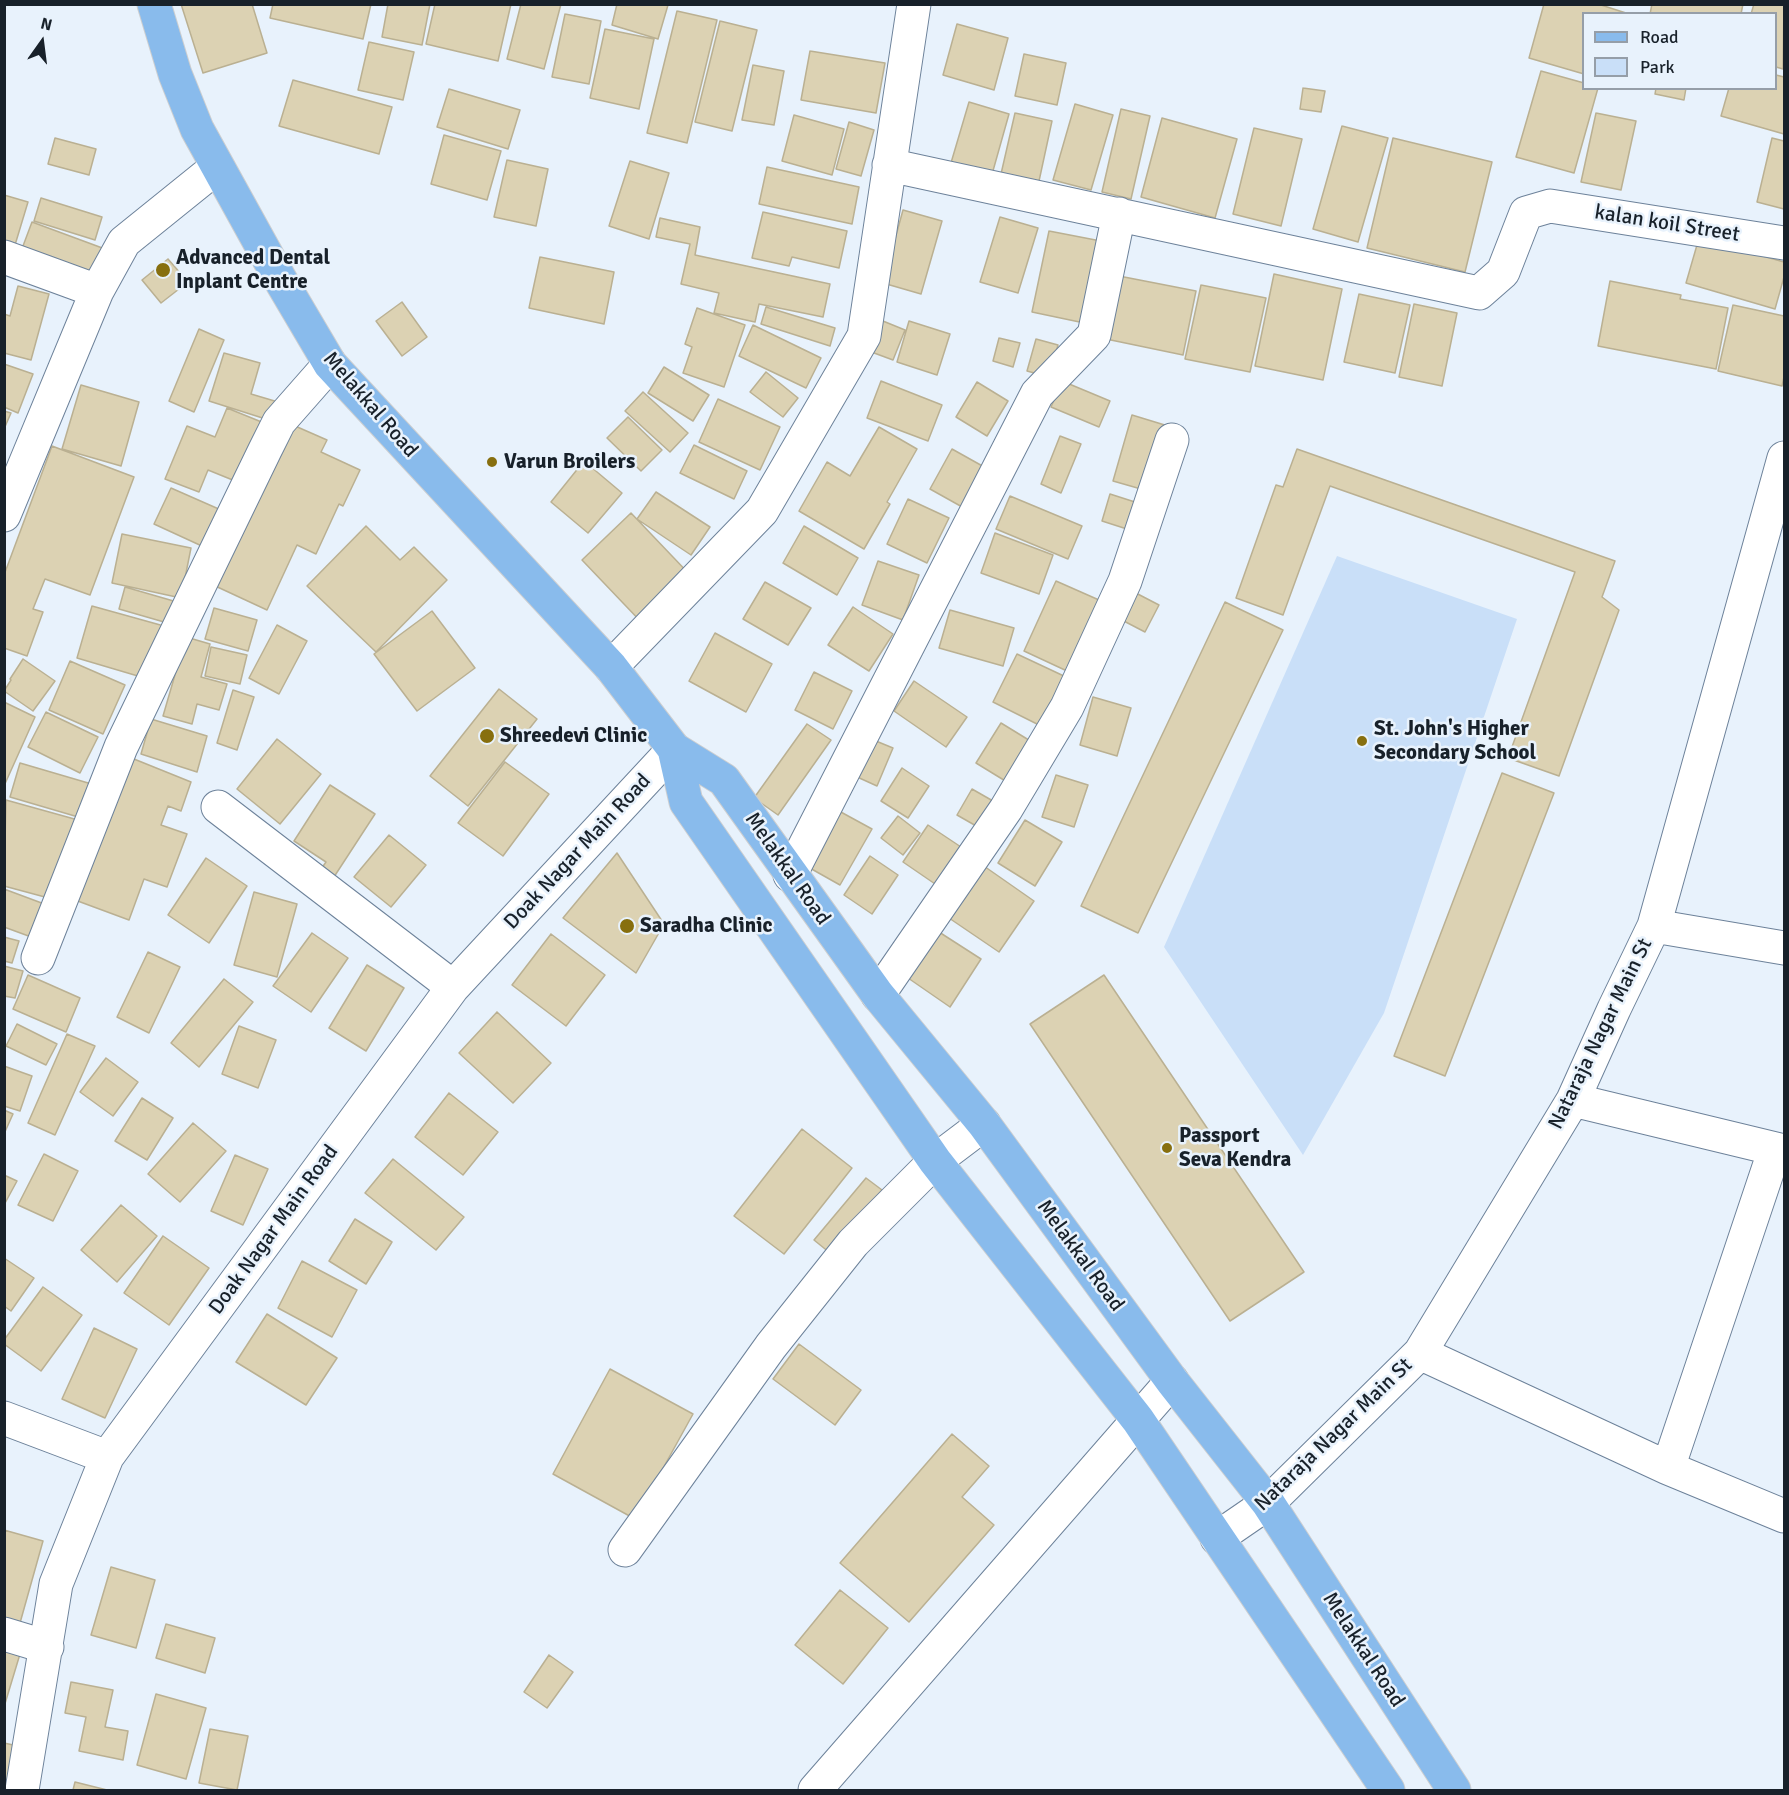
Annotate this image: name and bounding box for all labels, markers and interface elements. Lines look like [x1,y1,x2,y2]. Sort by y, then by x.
north arrow [12,12,72,72]
legend [1582,12,1777,90]
text: N [39,13,54,36]
text: Road [1640,26,1679,48]
text: Park [1640,56,1675,78]
street label: kalan koil Street [1593,200,1741,248]
place label: Advanced Dental Inplant Centre [176,245,330,295]
marker: Advanced Dental Inplant Centre [154,261,172,279]
street label: Melakkal Road [317,347,423,463]
place label: Varun Broilers [504,449,635,475]
marker: Varun Broilers [485,455,499,469]
place label: St. John's Higher Secondary School [1374,716,1536,766]
place label: Shreedevi Clinic [500,723,647,749]
marker: Shreedevi Clinic [478,727,496,745]
marker: St. John's Higher Secondary School [1355,734,1369,748]
street label: Doak Nagar Main Road [499,769,657,935]
street label: Melakkal Road [739,808,835,930]
place label: Saradha Clinic [640,913,772,939]
marker: Saradha Clinic [618,917,636,935]
street label: Nataraja Nagar Main St [1544,934,1658,1134]
place label: Passport Seva Kendra [1179,1123,1291,1173]
street label: Doak Nagar Main Road [204,1140,344,1320]
marker: Passport Seva Kendra [1160,1141,1174,1155]
street label: Melakkal Road [1031,1195,1129,1317]
street label: Nataraja Nagar Main St [1250,1353,1418,1517]
street label: Melakkal Road [1317,1588,1409,1712]

